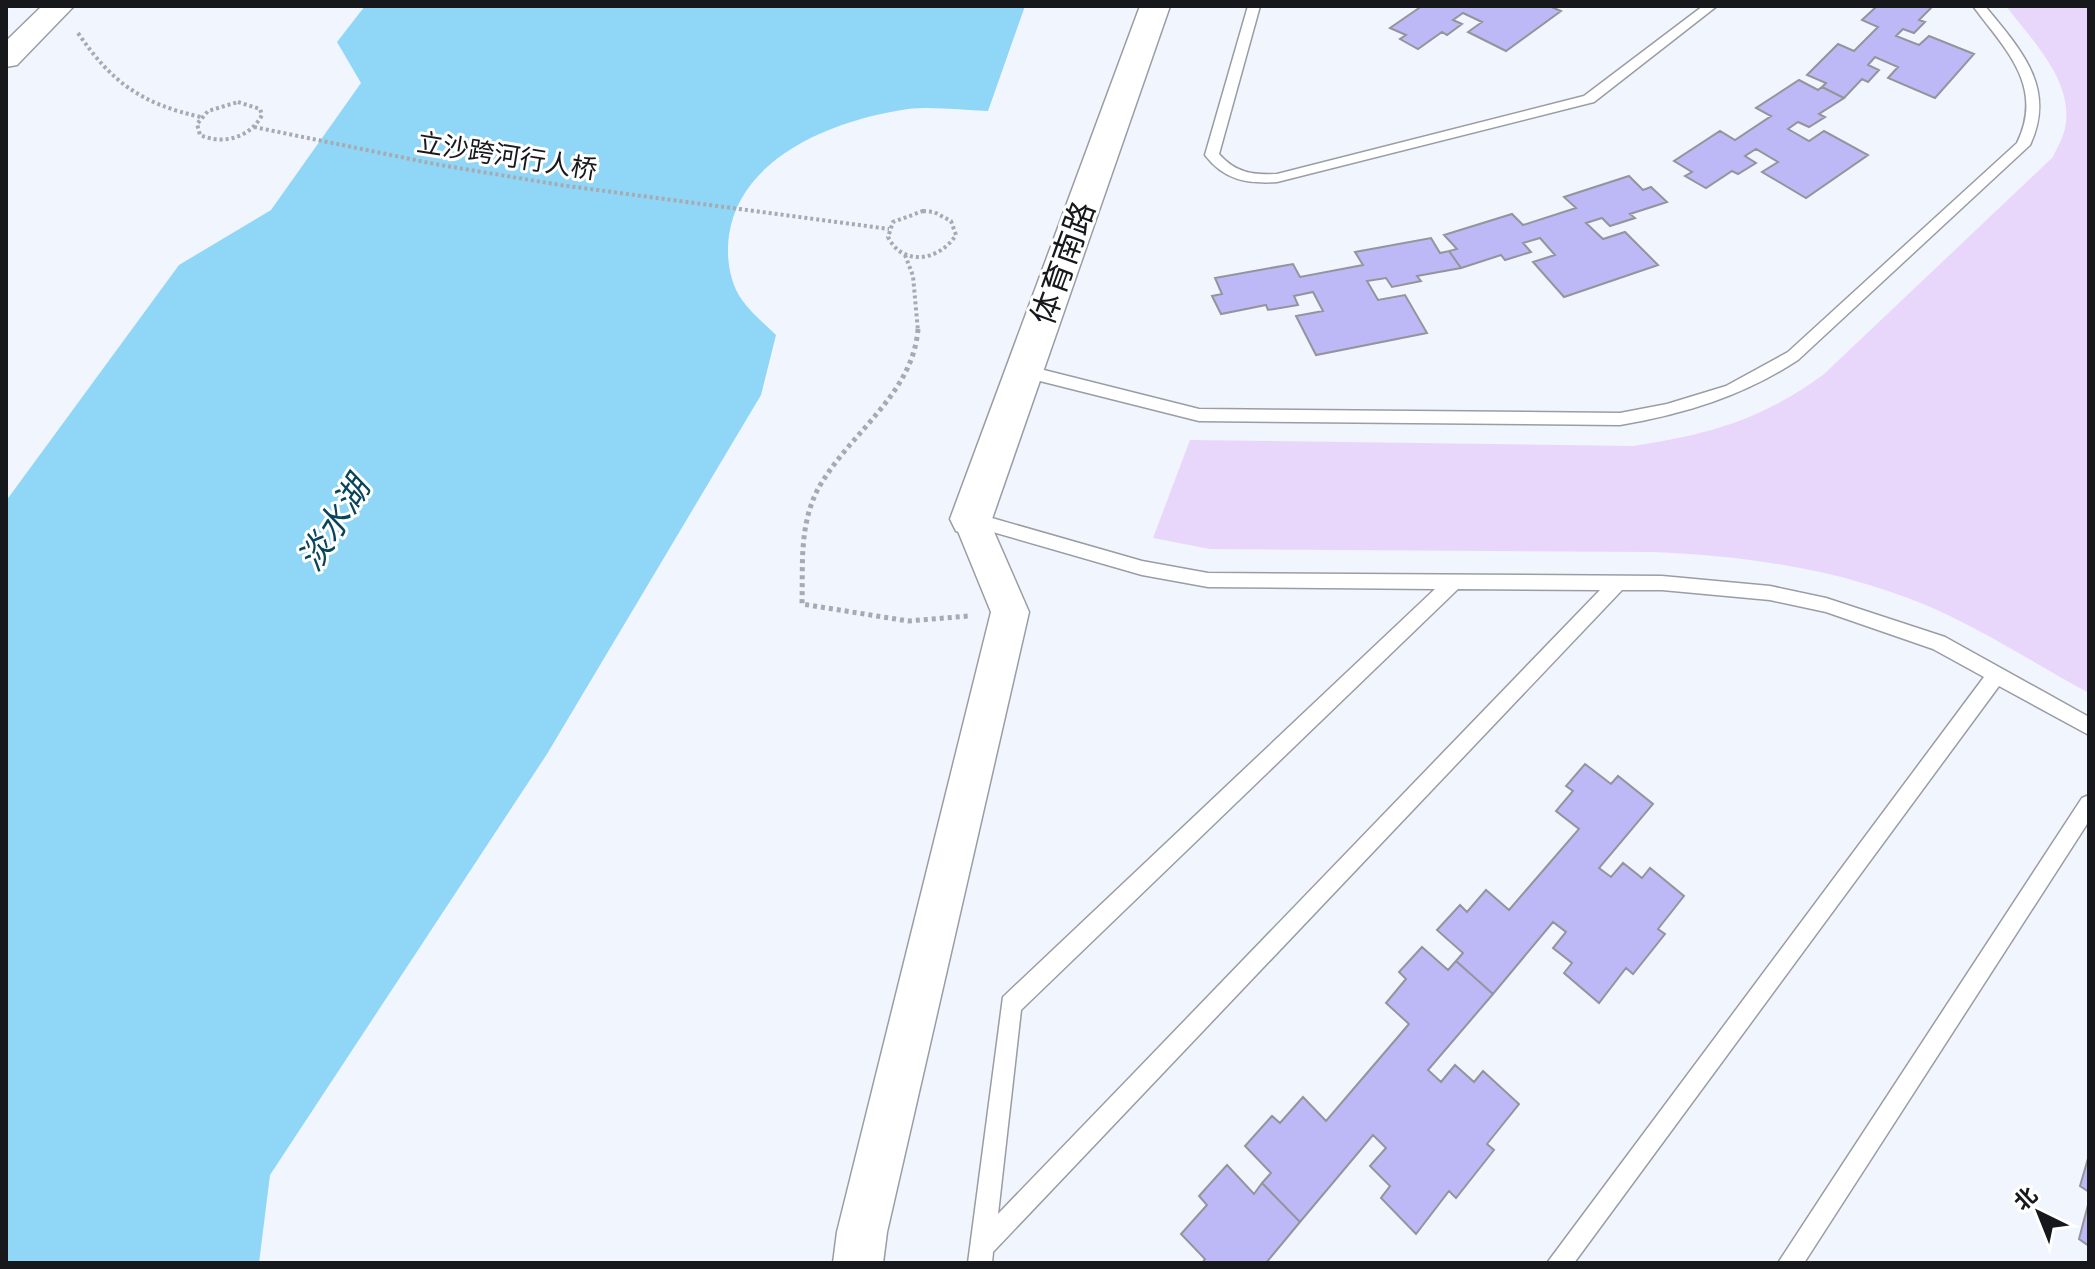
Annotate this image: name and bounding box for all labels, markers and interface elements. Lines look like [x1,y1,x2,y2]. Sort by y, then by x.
street label: 立沙跨河行人桥 [414,123,600,189]
street label: 体育南路 [1019,195,1107,331]
water label: 淡水湖 [286,464,384,580]
north arrow [1999,1173,2079,1253]
text: 北 [2006,1179,2044,1218]

